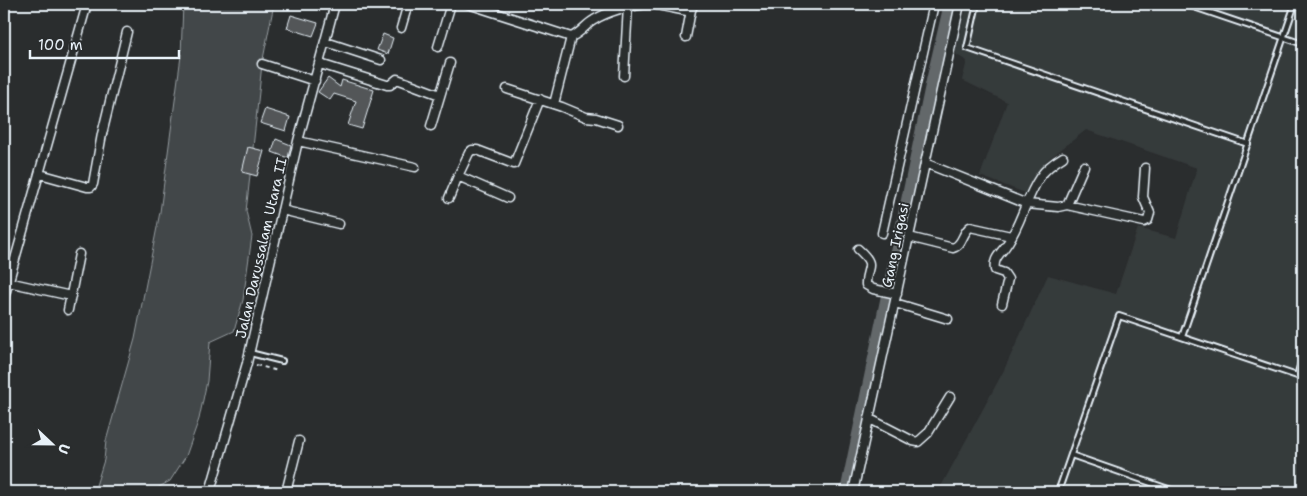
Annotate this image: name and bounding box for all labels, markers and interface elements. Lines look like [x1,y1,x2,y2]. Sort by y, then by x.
scale bar [30,28,179,60]
text: 100 m [38,35,83,55]
street label: Jalan Darussalam Utara II [231,156,291,340]
street label: Gang Irigasi [877,201,913,289]
north arrow [28,418,78,468]
text: U [54,441,74,457]

